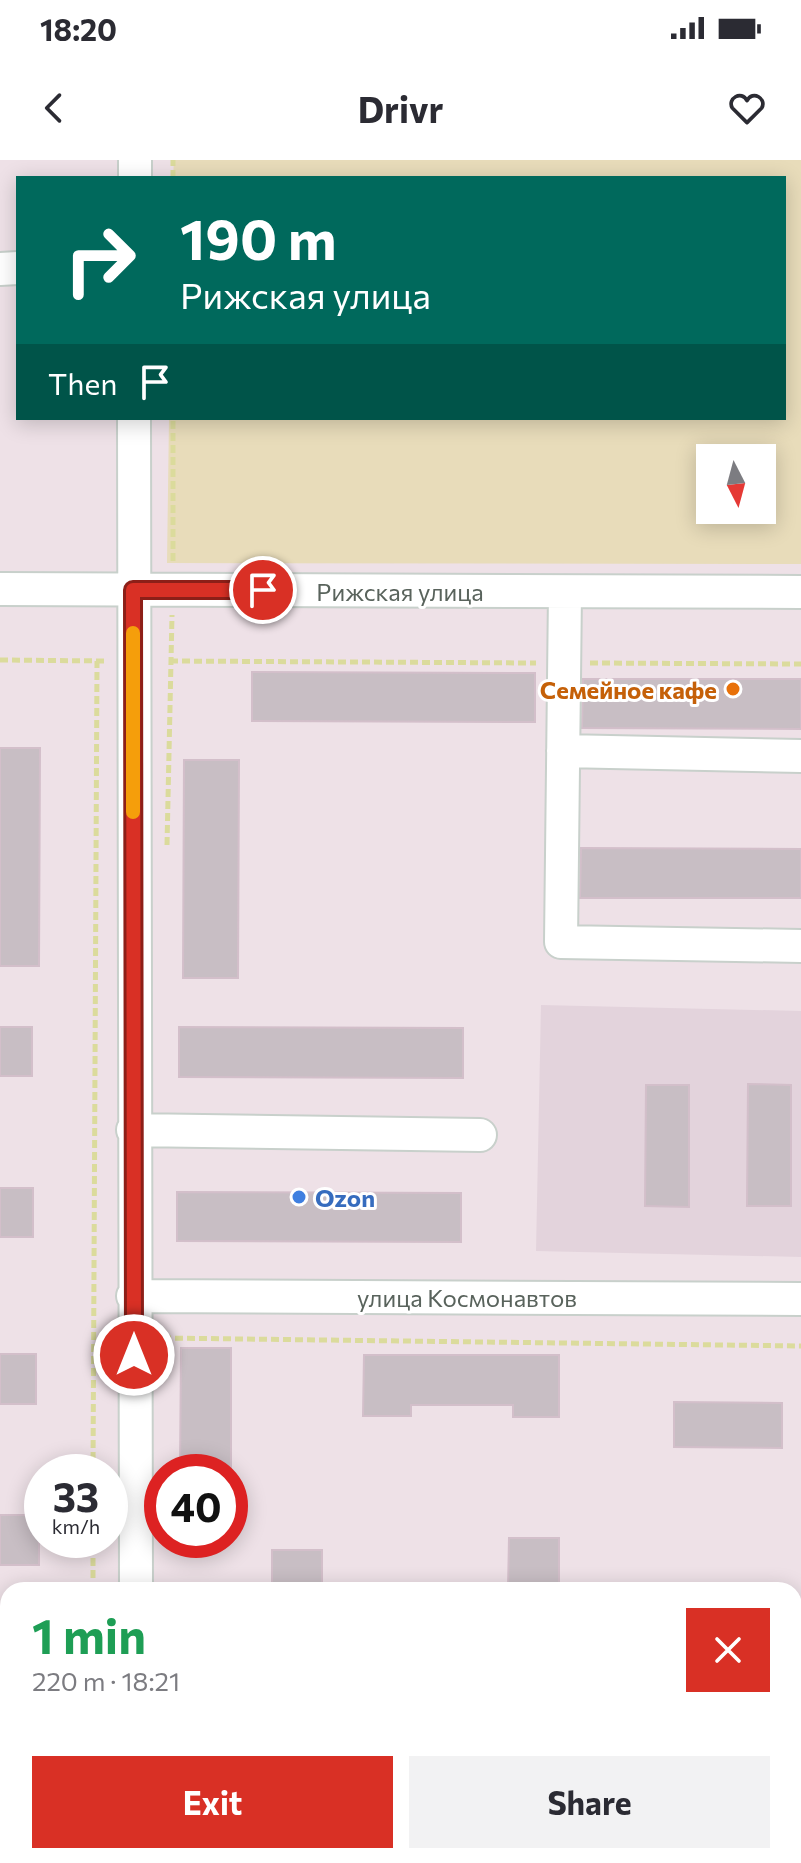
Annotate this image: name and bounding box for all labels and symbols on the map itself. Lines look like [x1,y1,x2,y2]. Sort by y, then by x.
north arrow [696,444,776,524]
pin [229,556,297,624]
street label: Рижская улица [316,577,484,606]
place label: Семейное кафе [540,675,717,704]
marker: Семейное кафе [724,680,742,698]
place label: Ozon [315,1183,375,1212]
marker: Ozon [290,1188,308,1206]
street label: улица Космонавтов [357,1283,577,1312]
position arrow [92,1313,176,1397]
speed limit sign: 40 [144,1454,248,1558]

